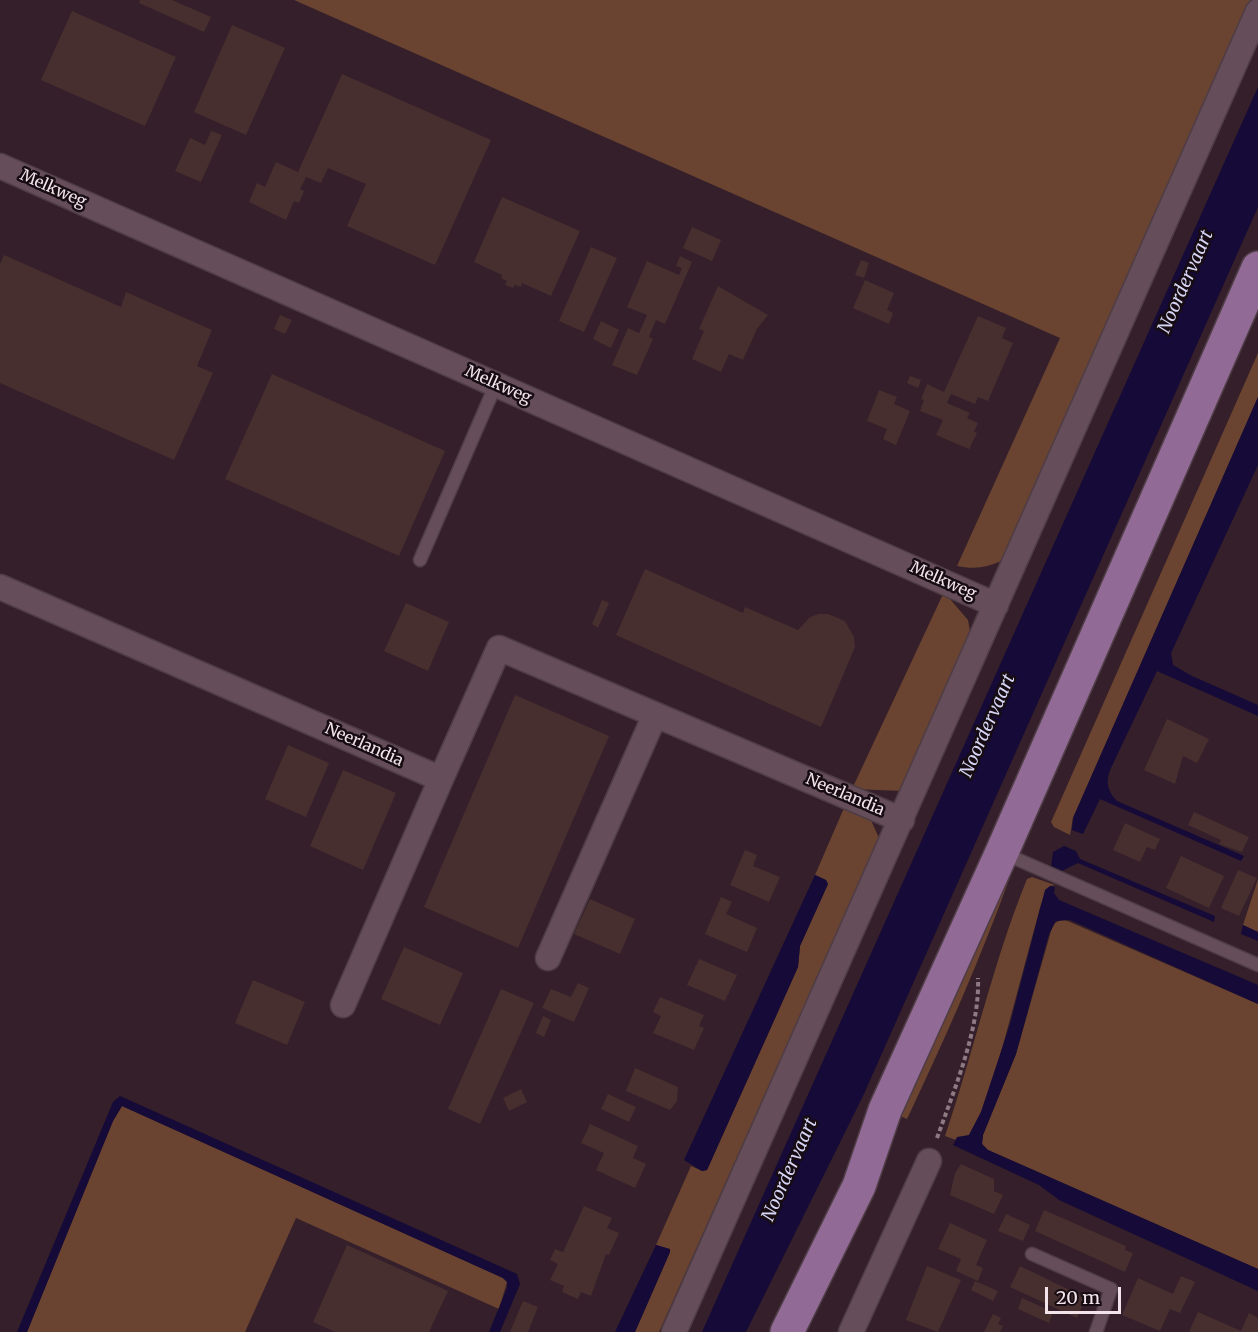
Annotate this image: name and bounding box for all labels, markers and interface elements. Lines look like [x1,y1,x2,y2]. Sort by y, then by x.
street label: Melkweg [17,166,89,212]
water label: Noordervaart [1154,227,1218,337]
street label: Melkweg [462,362,534,408]
street label: Melkweg [907,558,979,604]
water label: Noordervaart [956,671,1020,781]
street label: Neerlandia [322,719,406,771]
street label: Neerlandia [803,770,887,820]
water label: Noordervaart [758,1115,822,1225]
scale bar [1048,1275,1124,1313]
text: 20 m [1056,1286,1100,1309]

